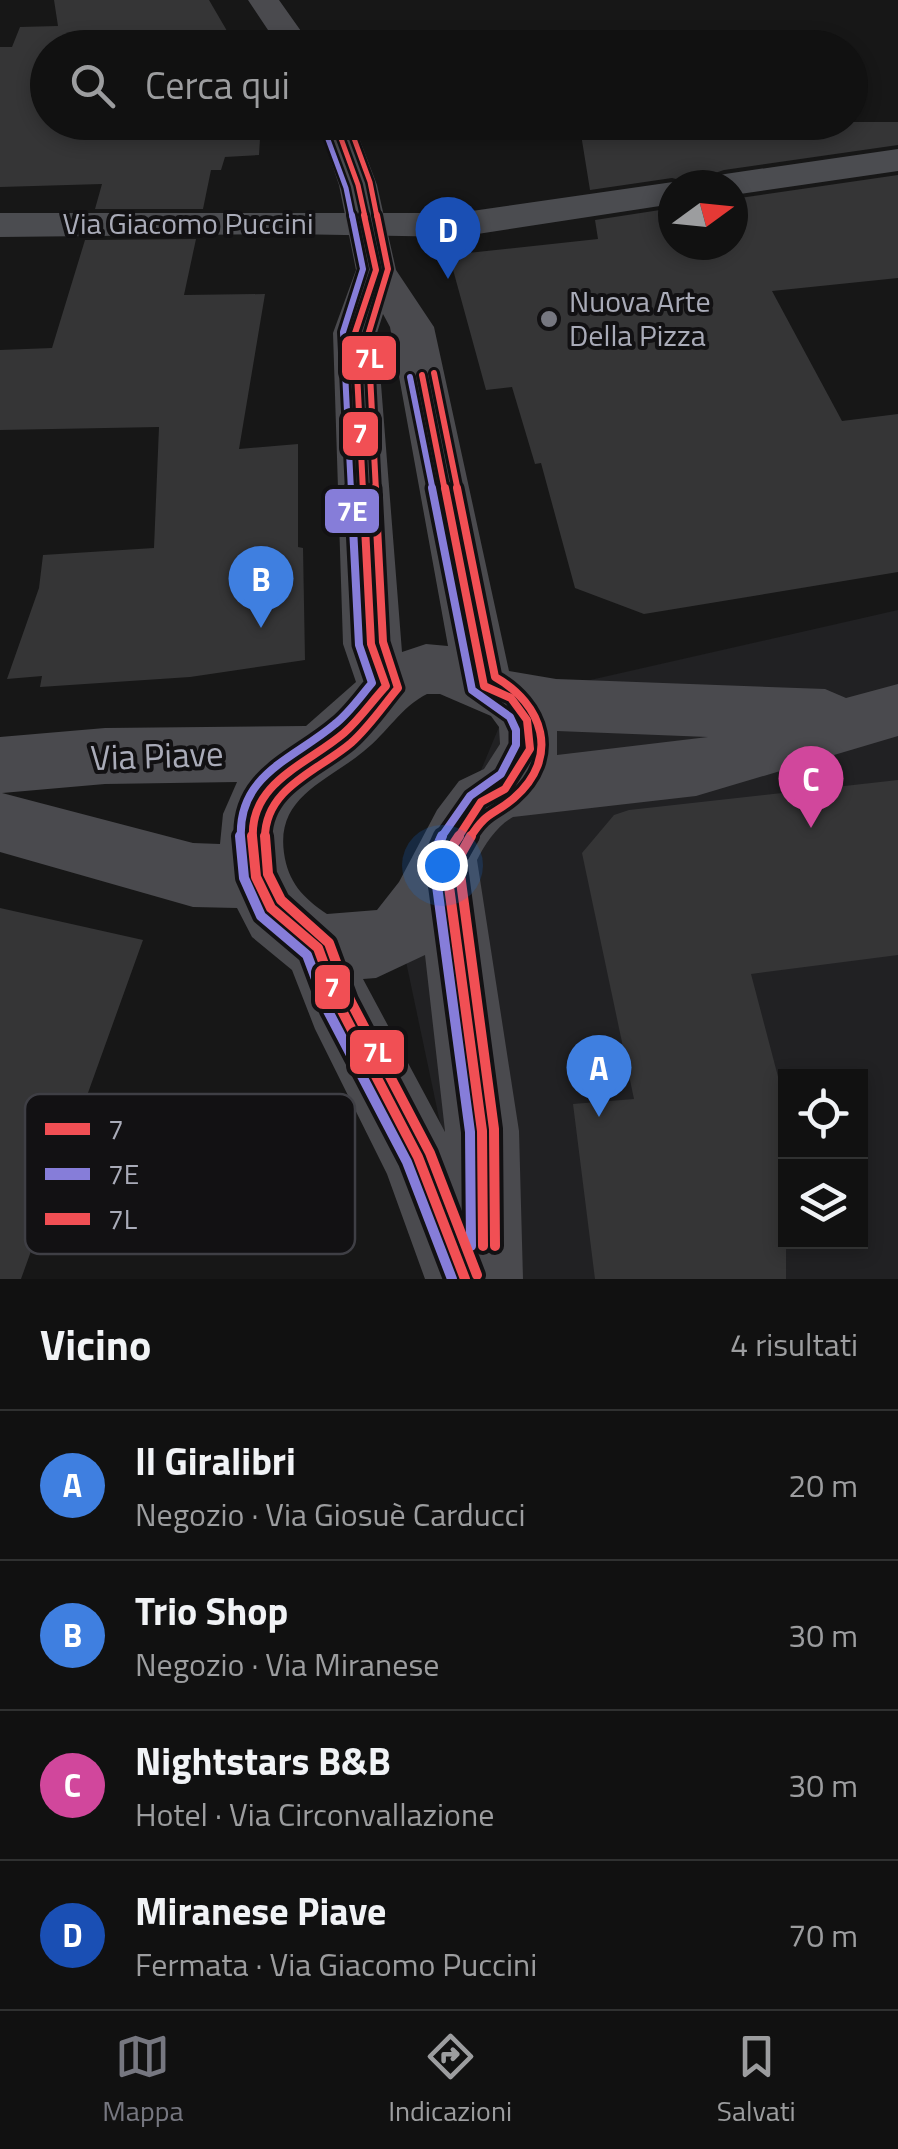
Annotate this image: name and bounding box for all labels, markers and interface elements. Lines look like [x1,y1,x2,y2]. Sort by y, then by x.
search box [30,30,868,140]
text: Cerca qui [145,56,290,114]
icon: search [65,58,120,113]
north arrow [658,170,748,260]
pin: D [416,196,480,279]
street label: Via Giacomo Puccini [63,200,313,246]
place label: Nuova Arte Della Pizza [569,278,711,358]
marker: Nuova Arte Della Pizza [538,308,560,330]
line badge: 7L [340,334,398,382]
text: 7L [355,336,383,379]
line badge: 7 [341,410,380,458]
text: 7 [352,411,368,454]
line badge: 7E [323,487,381,535]
text: 7E [336,489,368,532]
pin: B [228,546,294,628]
street label: Via Piave [89,726,224,784]
pin: C [778,746,844,828]
your location [417,840,468,891]
line badge: 7 [313,963,352,1011]
text: 7 [324,965,340,1008]
line badge: 7L [348,1028,406,1076]
text: 7L [363,1030,391,1073]
pin: A [566,1034,632,1117]
map controls [778,1069,868,1249]
button: locate [778,1069,868,1159]
legend [25,1094,355,1254]
text: 7 [108,1107,124,1150]
text: 7E [108,1152,139,1195]
button: layers [778,1159,868,1249]
text: 7L [108,1197,138,1240]
text: Vicino [40,1312,151,1376]
text: 4 risultati [730,1320,858,1368]
text: Il Giralibri [135,1432,296,1490]
text: A [63,1461,82,1509]
text: 20 m [788,1461,858,1509]
text: Negozio · Via Giosuè Carducci [135,1490,526,1538]
text: Trio Shop [135,1582,288,1640]
text: B [63,1611,82,1659]
text: 30 m [788,1611,858,1659]
text: Negozio · Via Miranese [135,1640,439,1688]
text: Nightstars B&B [135,1732,391,1790]
text: C [64,1761,81,1809]
text: 30 m [788,1761,858,1809]
text: Hotel · Via Circonvallazione [135,1790,494,1838]
text: Miranese Piave [135,1882,386,1940]
text: D [62,1911,83,1959]
text: 70 m [788,1911,858,1959]
text: Fermata · Via Giacomo Puccini [135,1940,537,1988]
tab: Mappa [102,2029,183,2132]
tab: Indicazioni [388,2029,512,2132]
tab: Salvati [717,2029,796,2132]

